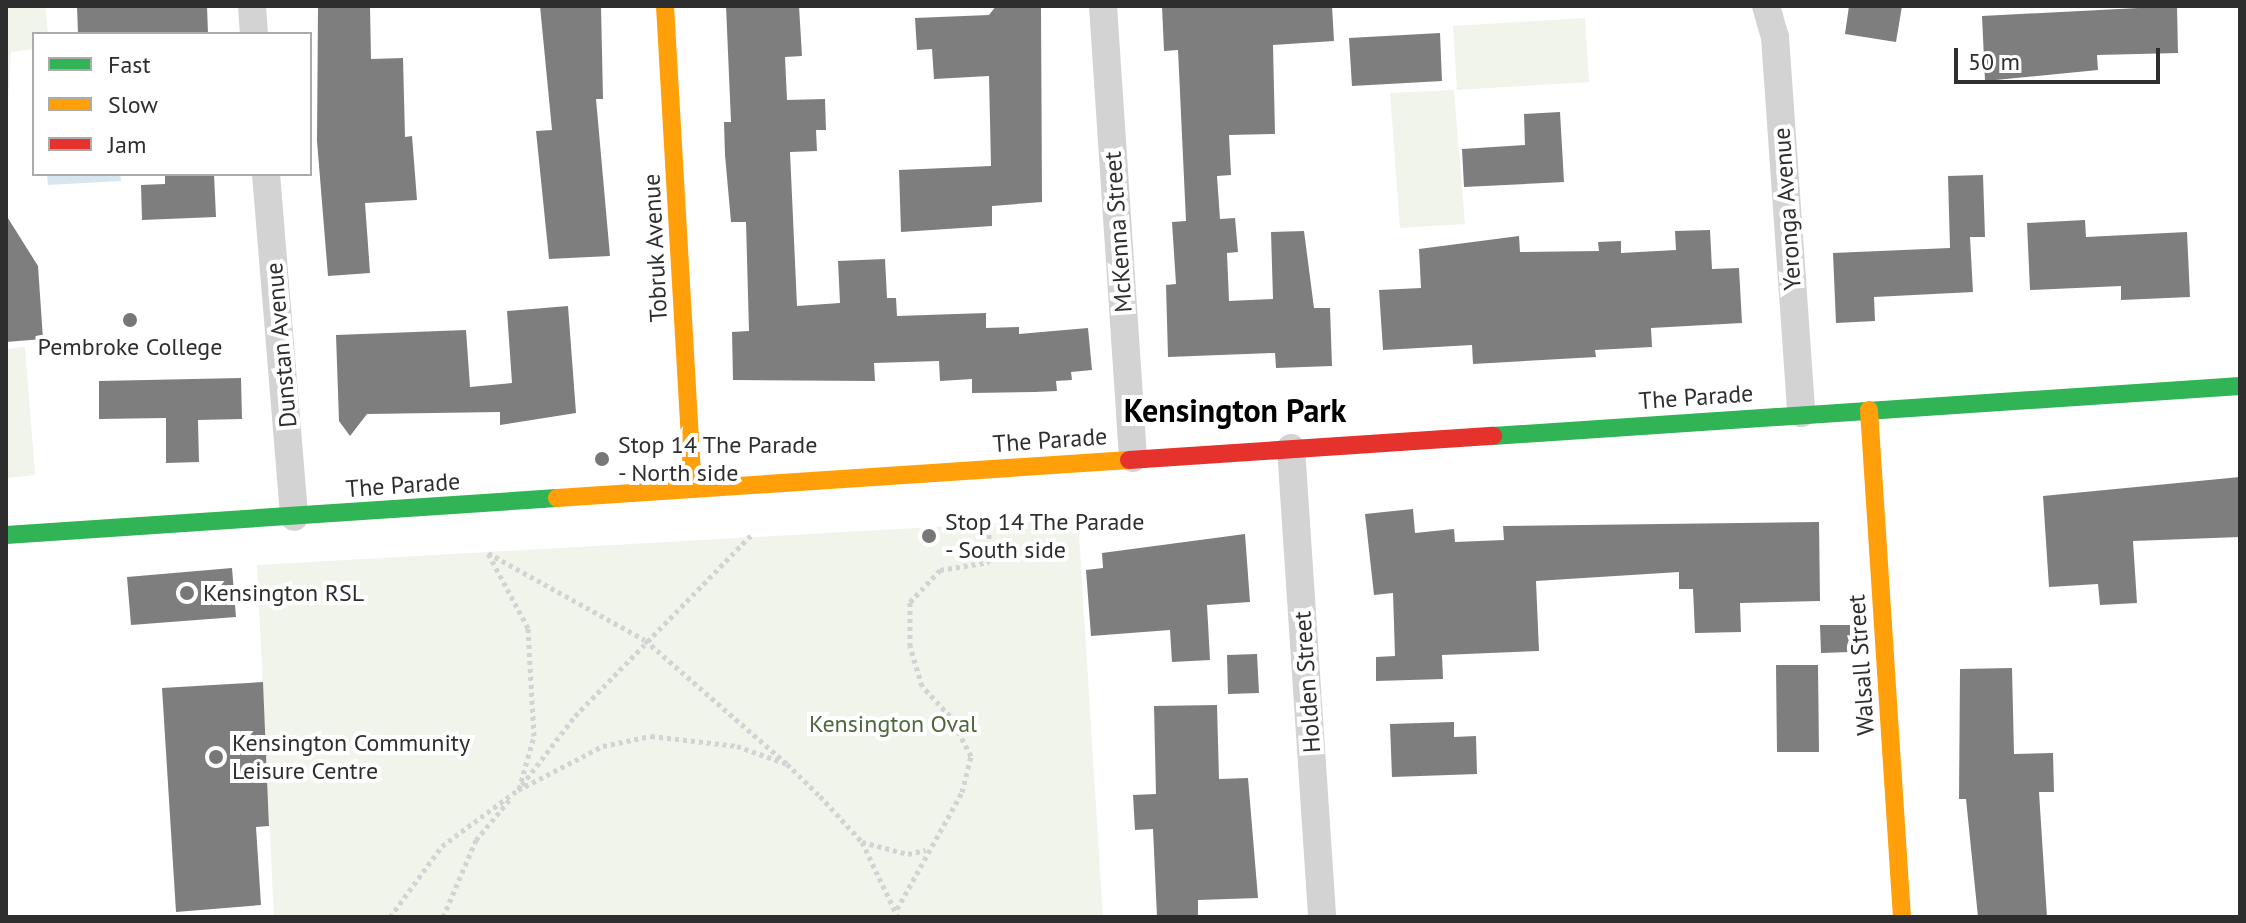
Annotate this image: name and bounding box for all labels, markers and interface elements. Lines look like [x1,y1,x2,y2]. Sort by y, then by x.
legend [32,32,312,176]
scale bar [1958,32,2164,82]
text: 50 m [1968,46,2020,77]
text: Fast [108,49,151,80]
text: Slow [108,89,158,120]
street label: Yeronga Avenue [1767,126,1807,292]
text: Jam [108,129,146,160]
street label: McKenna Street [1098,151,1138,313]
street label: Tobruk Avenue [637,172,673,324]
street label: Dunstan Avenue [259,261,303,429]
marker: Pembroke College [121,311,139,329]
place label: Pembroke College [38,333,222,361]
street label: The Parade [1638,379,1754,415]
district label: Kensington Park [1124,391,1346,429]
street label: The Parade [992,422,1108,458]
place label: Stop 14 The Parade - North side [618,431,818,487]
marker: Stop 14 The Parade - North side [593,450,611,468]
street label: The Parade [345,467,461,503]
place label: Stop 14 The Parade - South side [945,508,1145,564]
marker: Stop 14 The Parade - South side [920,527,938,545]
place label: Kensington RSL [203,579,364,607]
marker: Kensington RSL [178,584,196,602]
street label: Walsall Street [1842,593,1880,737]
street label: Holden Street [1288,610,1326,754]
park label: Kensington Oval [809,710,977,738]
place label: Kensington Community Leisure Centre [232,729,470,785]
marker: Kensington Community Leisure Centre [207,748,225,766]

